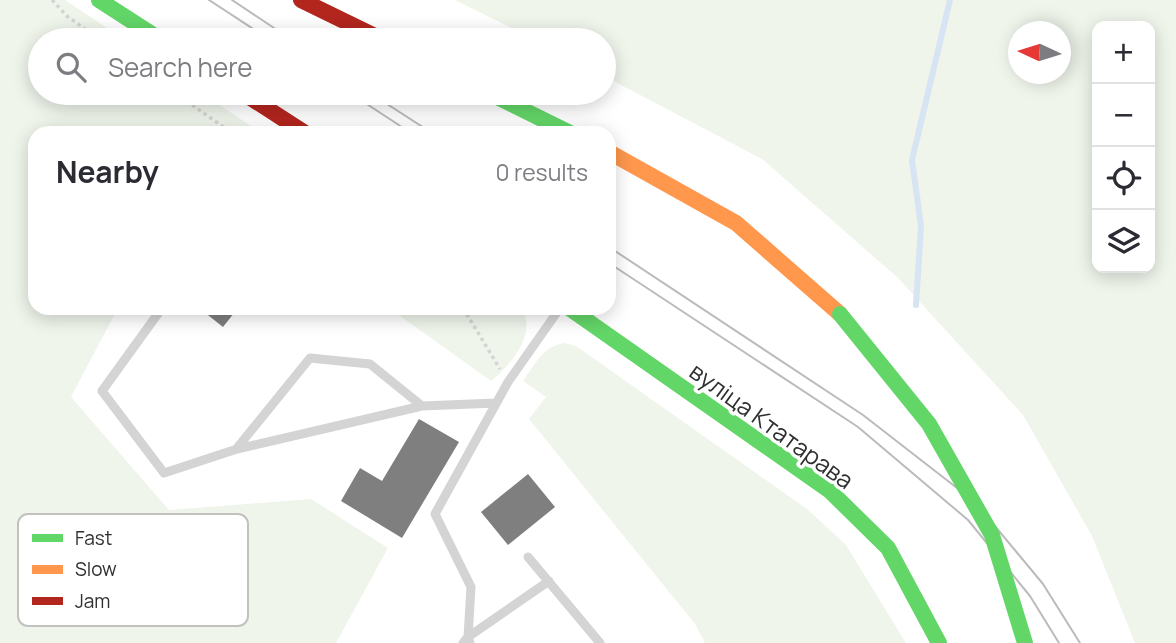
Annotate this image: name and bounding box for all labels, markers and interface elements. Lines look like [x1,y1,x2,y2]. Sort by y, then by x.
north arrow [1008,21,1071,84]
map controls [1092,21,1155,273]
button: + [1092,21,1155,84]
search box [28,28,616,105]
icon: search [52,48,90,86]
text: Search here [108,49,253,85]
button: − [1092,84,1155,147]
button: locate [1092,147,1155,210]
text: Nearby [56,151,159,192]
text: 0 results [495,156,588,188]
button: layers [1092,210,1155,273]
street label: вуліца Ктатарава [683,354,861,496]
legend [18,514,248,626]
text: Fast [75,525,112,551]
text: Slow [75,556,117,582]
text: Jam [75,588,110,614]

